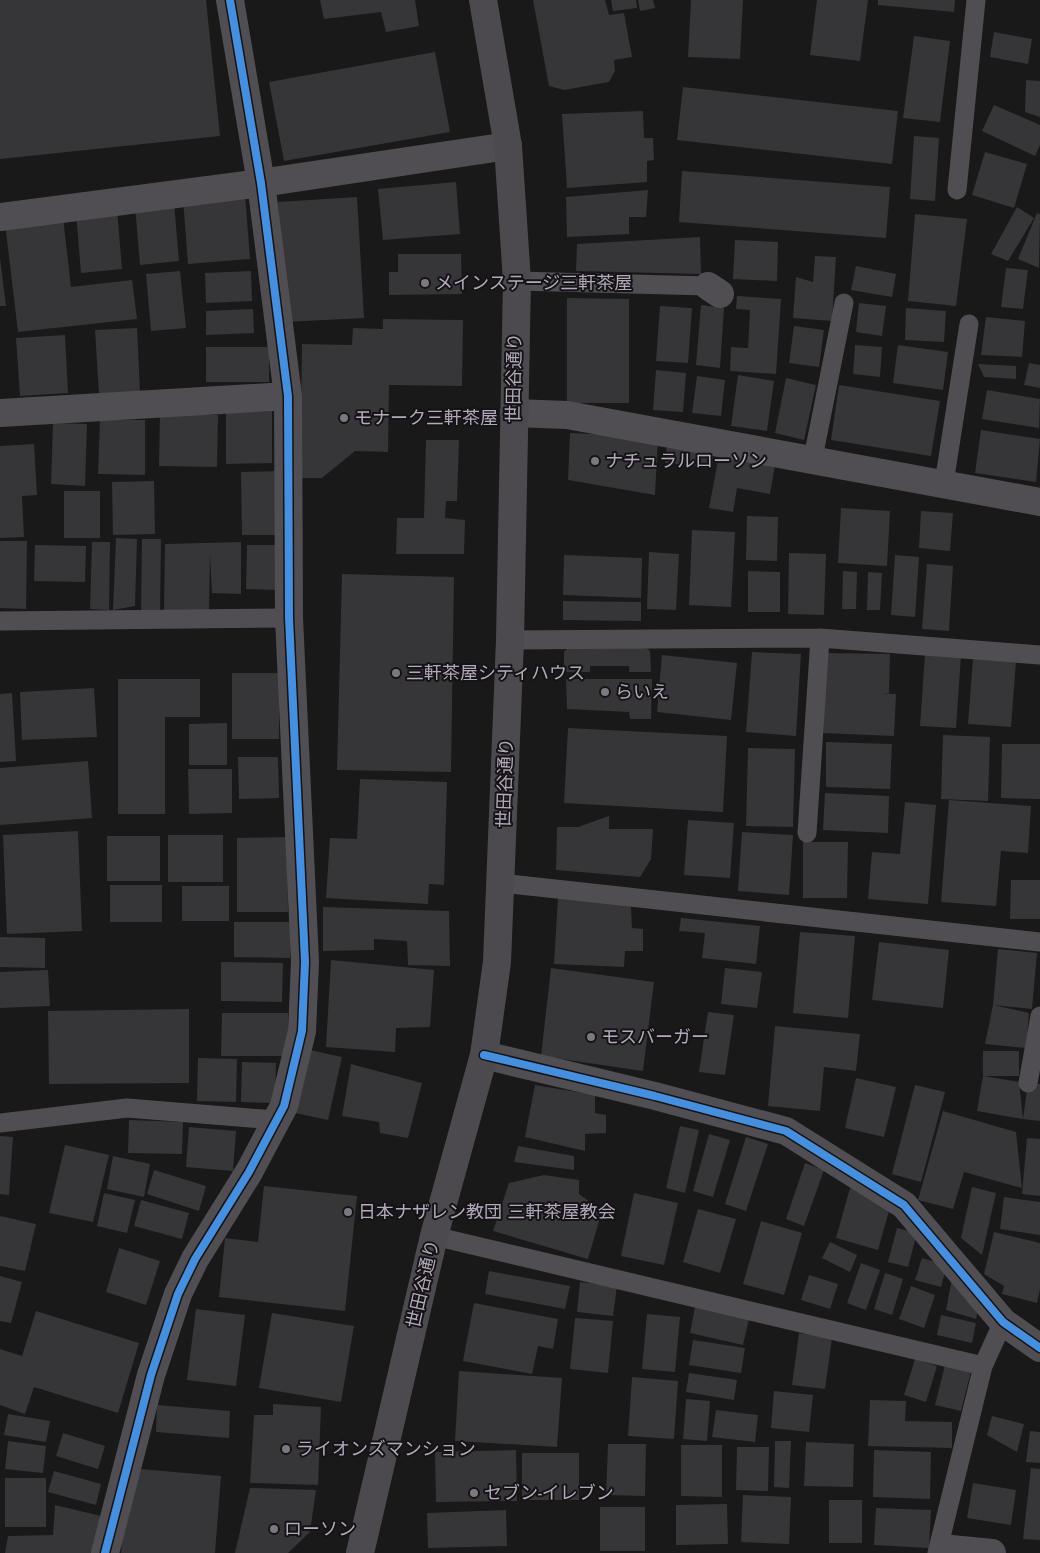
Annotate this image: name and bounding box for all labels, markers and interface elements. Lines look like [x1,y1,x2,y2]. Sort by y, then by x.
place label: メインステージ三軒茶屋 [435,270,632,296]
marker: メインステージ三軒茶屋 [419,277,431,289]
street label: 世田谷通り [500,333,528,423]
place label: モナーク三軒茶屋 [354,405,498,431]
marker: モナーク三軒茶屋 [338,412,350,424]
place label: ナチュラルローソン [605,448,767,474]
marker: ナチュラルローソン [589,455,601,467]
place label: 三軒茶屋シティハウス [406,660,585,686]
marker: 三軒茶屋シティハウス [390,667,402,679]
place label: らいえ [615,679,669,705]
marker: らいえ [599,686,611,698]
street label: 世田谷通り [490,738,520,828]
place label: モスバーガー [601,1024,709,1050]
marker: モスバーガー [585,1031,597,1043]
place label: 日本ナザレン教団 三軒茶屋教会 [358,1199,615,1225]
marker: 日本ナザレン教団 三軒茶屋教会 [342,1206,354,1218]
street label: 世田谷通り [400,1237,446,1331]
place label: ライオンズマンション [296,1436,476,1462]
marker: ライオンズマンション [280,1443,292,1455]
place label: セブン-イレブン [484,1480,614,1506]
marker: セブン-イレブン [468,1487,480,1499]
place label: ローソン [284,1516,356,1542]
marker: ローソン [268,1523,280,1535]

